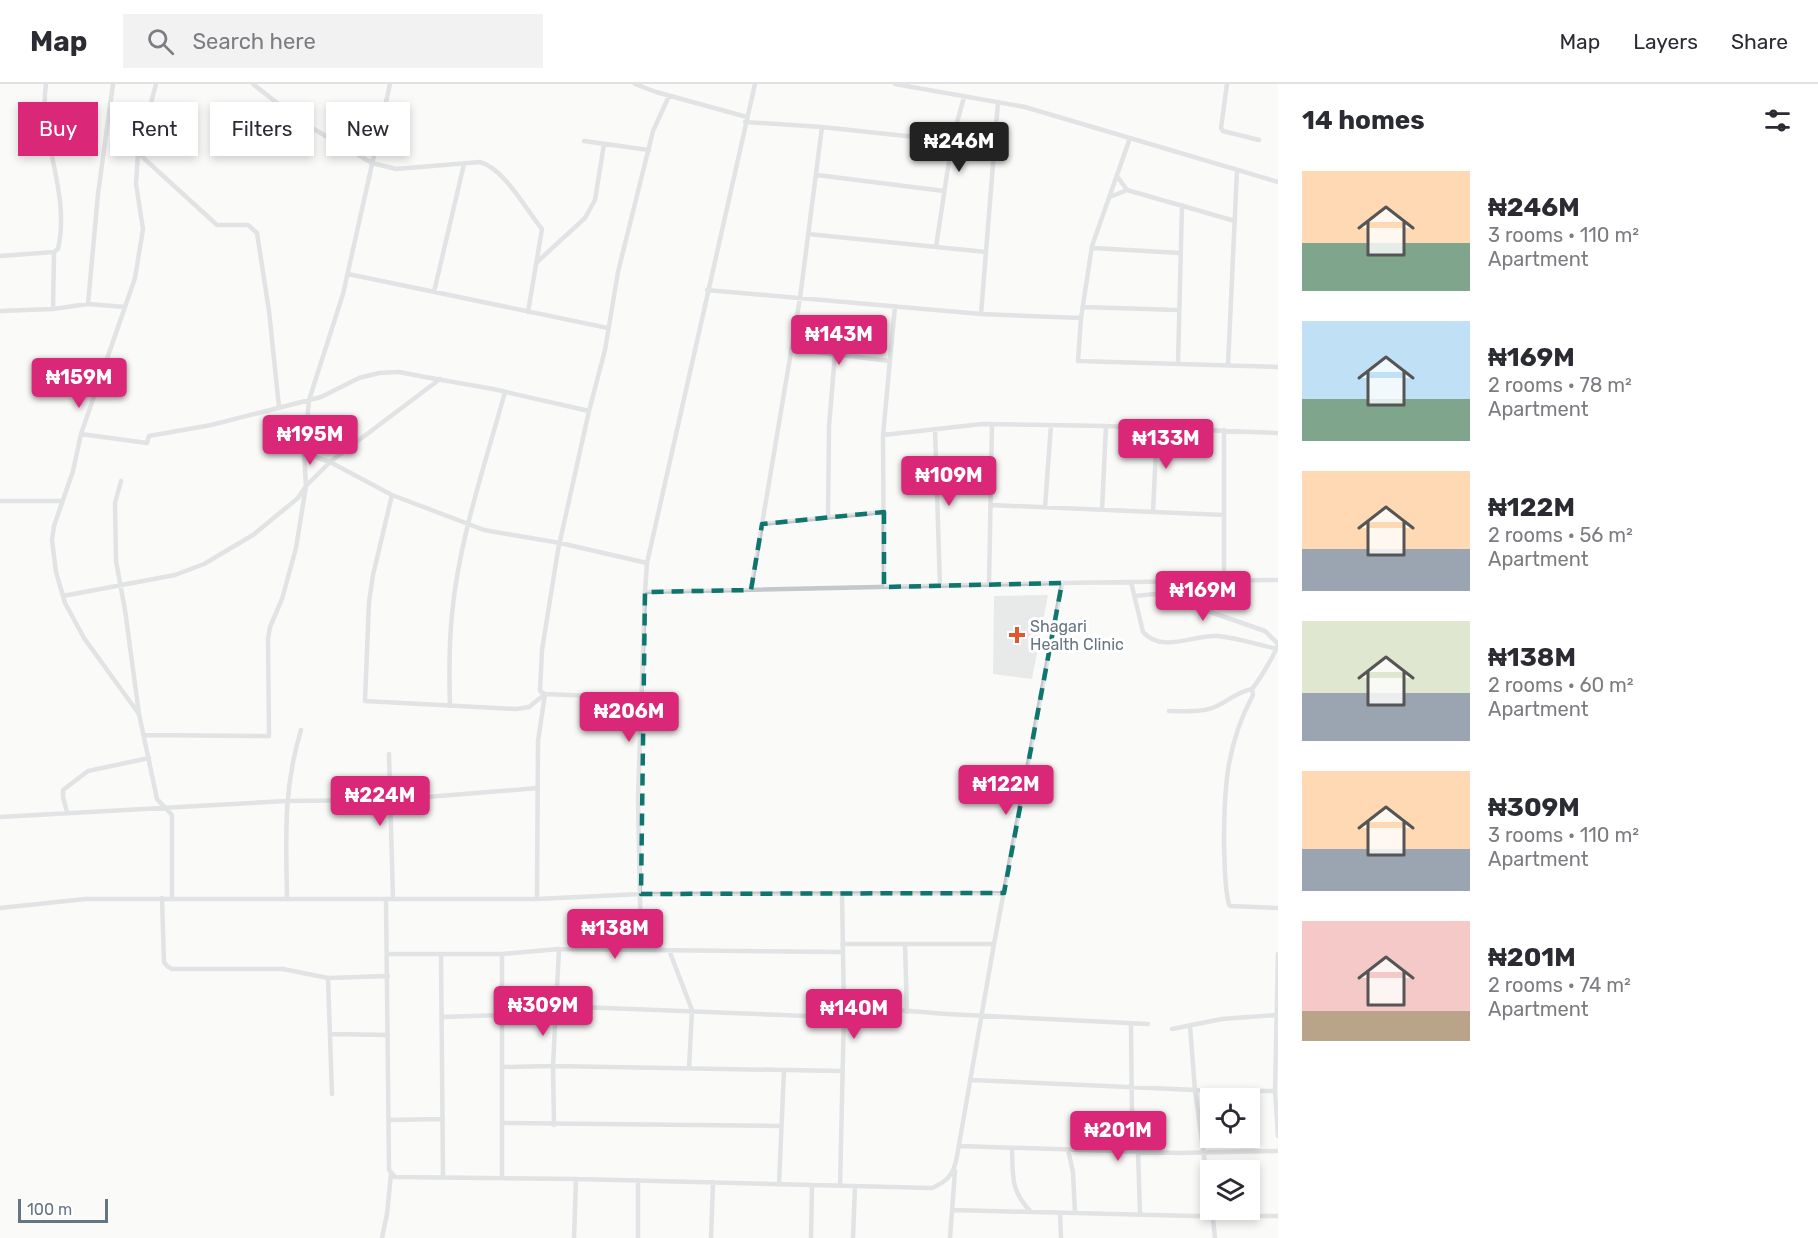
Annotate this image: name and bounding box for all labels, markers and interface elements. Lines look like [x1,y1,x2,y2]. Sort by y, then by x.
search box [123,14,543,68]
text: Map [30,25,87,58]
icon: search [144,25,177,58]
text: Search here [192,28,316,55]
text: Map [1559,29,1600,54]
text: Layers [1633,29,1698,54]
text: Share [1731,29,1788,54]
chip: Buy [18,102,98,156]
chip: Rent [110,102,198,156]
chip: Filters [210,102,314,156]
chip: New [326,102,410,156]
icon: filters [1761,104,1794,137]
text: 14 homes [1302,105,1425,136]
pin: ₦246M [917,122,1001,173]
text: ₦246M [924,129,994,153]
text: ₦246M [1488,192,1580,223]
icon: home [1350,195,1422,267]
text: 3 rooms · 110 m² [1488,223,1639,247]
text: Apartment [1488,247,1589,271]
pin: ₦143M [797,315,881,366]
text: ₦143M [805,322,873,346]
text: ₦169M [1488,342,1575,373]
icon: home [1350,345,1422,417]
pin: ₦159M [37,358,121,409]
text: ₦159M [46,365,112,389]
text: 2 rooms · 78 m² [1488,373,1632,397]
text: Apartment [1488,397,1589,421]
pin: ₦195M [268,415,352,466]
pin: ₦133M [1124,419,1208,470]
text: ₦195M [277,422,343,446]
text: ₦133M [1132,426,1200,450]
pin: ₦109M [907,456,991,507]
text: ₦109M [915,463,983,487]
text: ₦122M [1488,492,1575,523]
icon: home [1350,495,1422,567]
text: 2 rooms · 56 m² [1488,523,1633,547]
text: Apartment [1488,547,1589,571]
pin: ₦169M [1161,571,1245,622]
text: ₦169M [1170,578,1236,602]
place label: Shagari Health Clinic [1030,617,1124,654]
marker: Shagari Health Clinic [1008,626,1026,644]
text: ₦138M [1488,642,1576,673]
icon: home [1350,645,1422,717]
text: 2 rooms · 60 m² [1488,673,1634,697]
pin: ₦206M [587,692,671,743]
text: Apartment [1488,697,1589,721]
text: ₦206M [594,699,664,723]
pin: ₦122M [964,765,1048,816]
text: ₦122M [973,772,1039,796]
pin: ₦224M [338,776,422,827]
text: ₦224M [345,783,415,807]
text: ₦309M [1488,792,1580,823]
icon: home [1350,795,1422,867]
text: 3 rooms · 110 m² [1488,823,1639,847]
text: Apartment [1488,847,1589,871]
pin: ₦138M [573,909,657,960]
text: ₦138M [581,916,649,940]
text: ₦201M [1488,942,1576,973]
icon: home [1350,945,1422,1017]
text: 2 rooms · 74 m² [1488,973,1631,997]
pin: ₦309M [501,986,585,1037]
pin: ₦140M [812,989,896,1040]
text: ₦309M [508,993,578,1017]
text: ₦140M [820,996,888,1020]
text: Apartment [1488,997,1589,1021]
map controls [1200,1088,1260,1220]
button: locate [1200,1088,1260,1148]
pin: ₦201M [1076,1111,1160,1162]
text: ₦201M [1084,1118,1152,1142]
button: layers [1200,1160,1260,1220]
scale bar [18,1196,108,1224]
text: 100 m [27,1200,72,1219]

